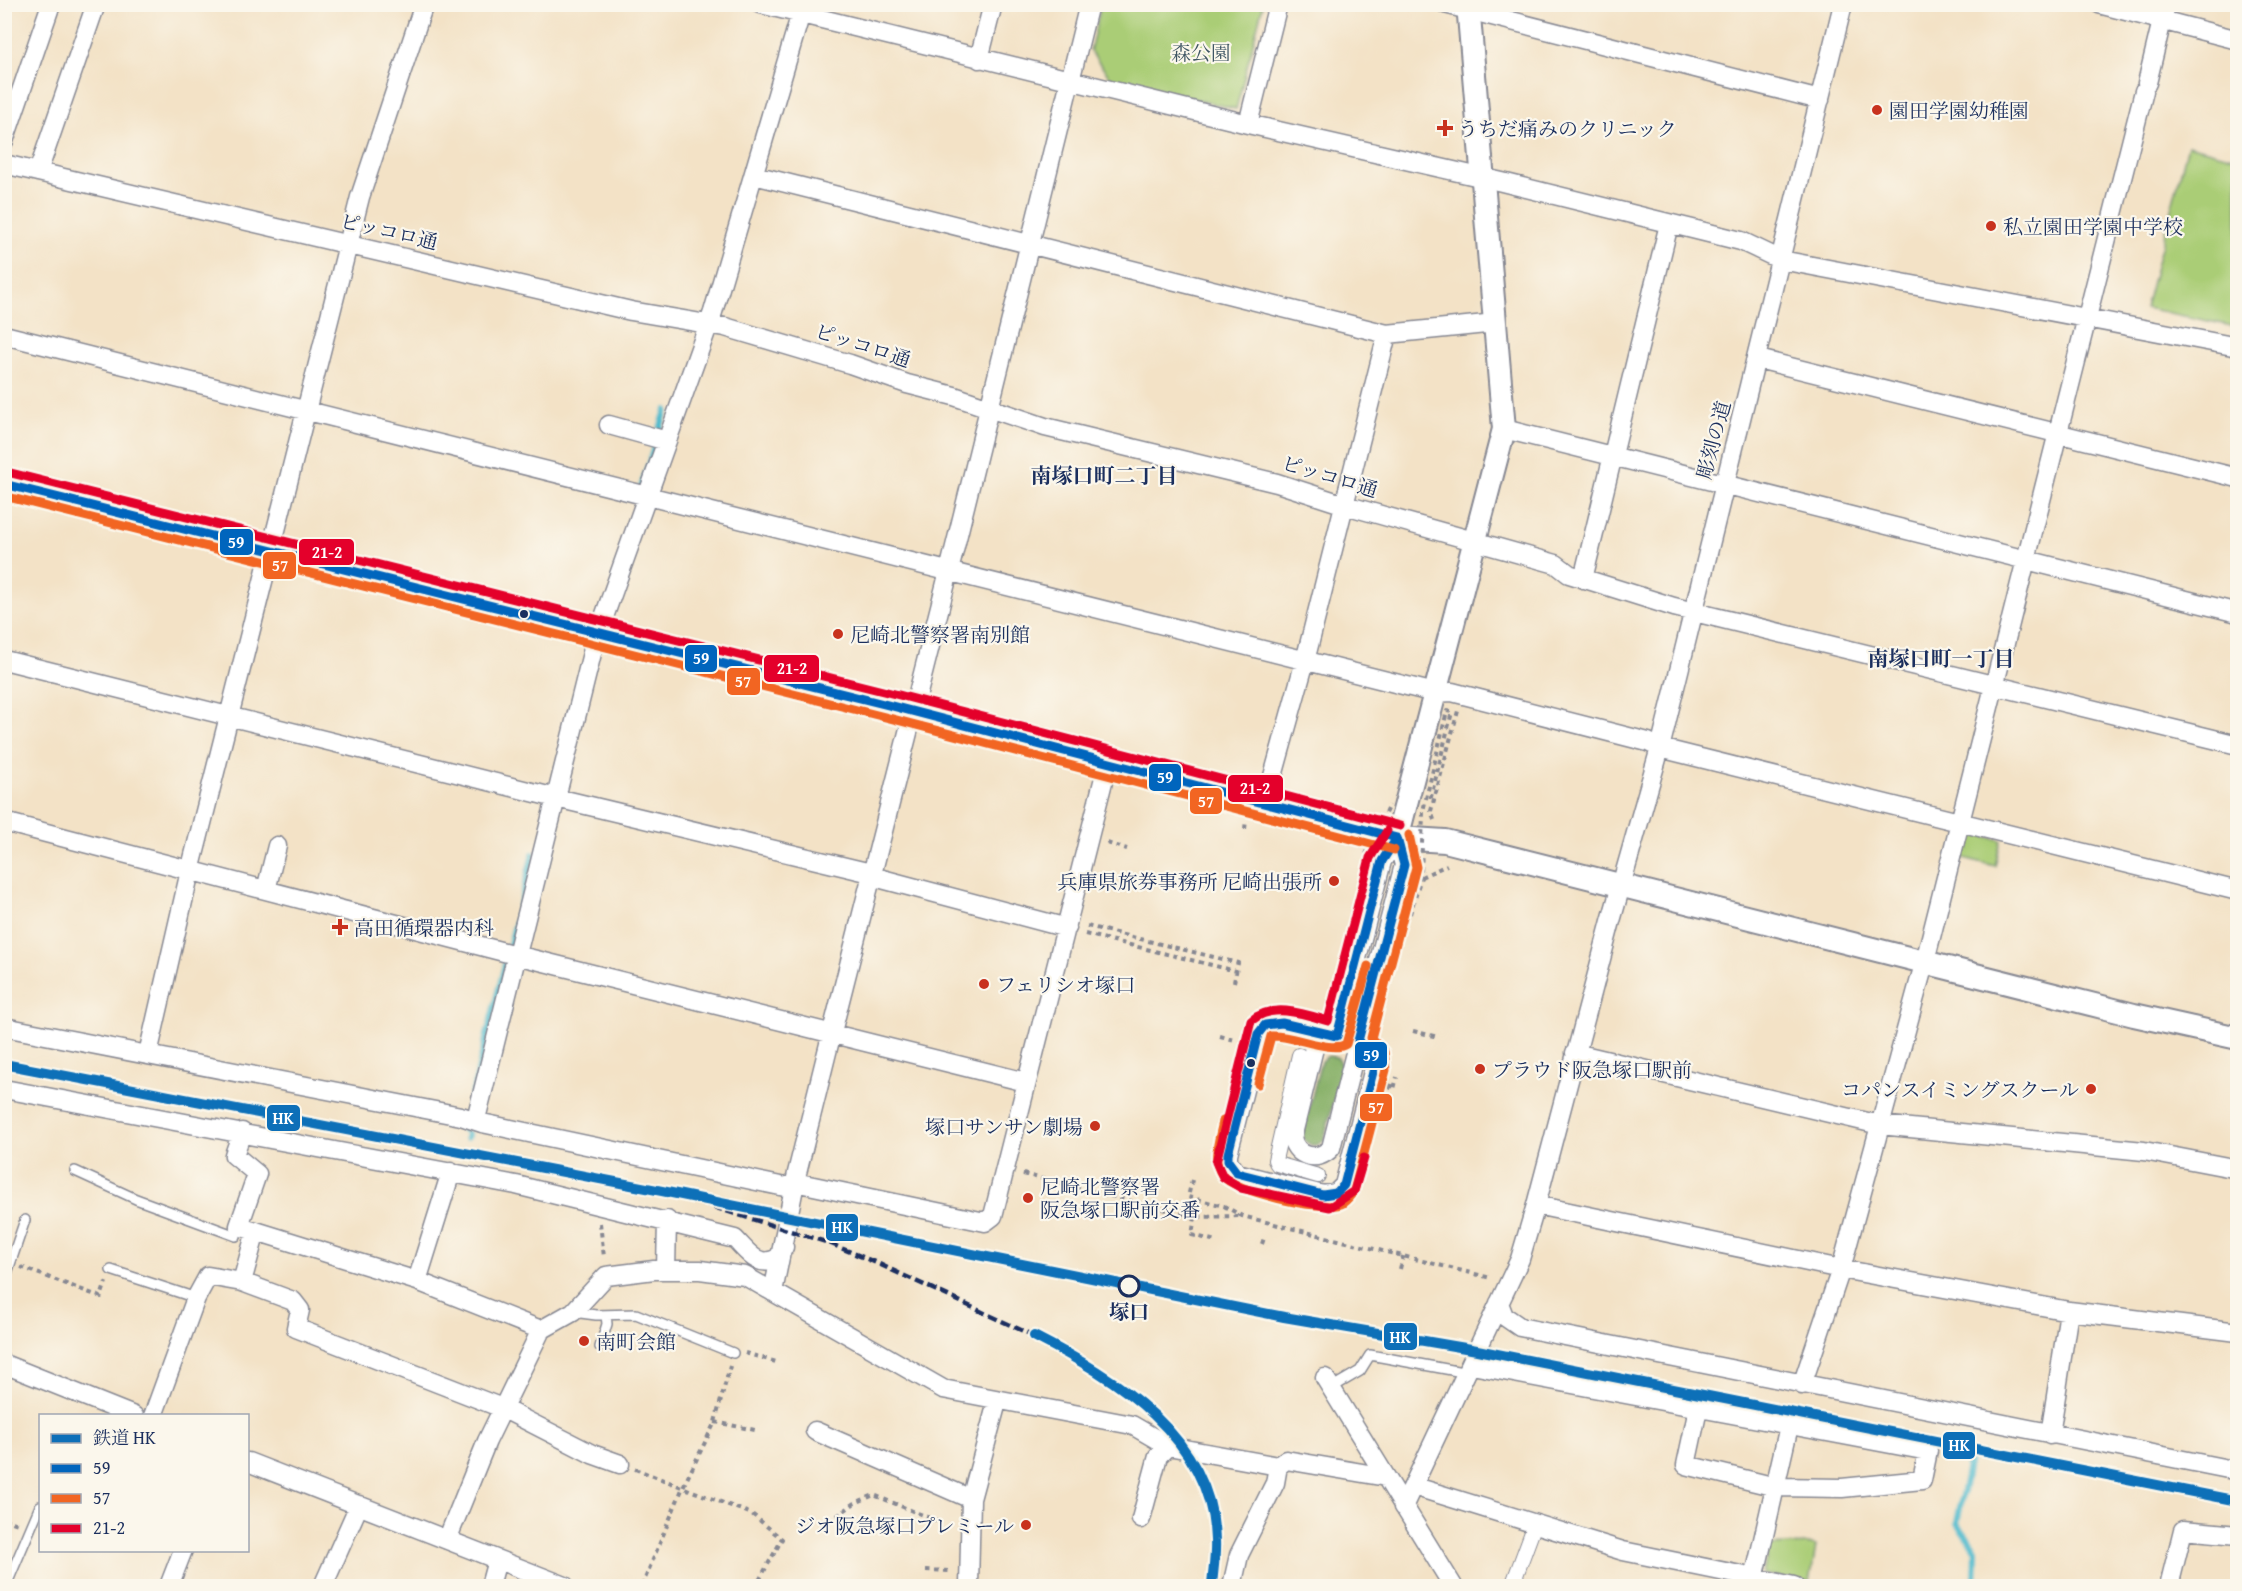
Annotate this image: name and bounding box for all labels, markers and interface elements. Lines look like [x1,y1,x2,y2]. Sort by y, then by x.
park label: 森公園 [1171,38,1231,67]
place label: 園田学園幼稚園 [1889,96,2029,125]
marker: 園田学園幼稚園 [1870,103,1884,117]
place label: うちだ痛みのクリニック [1458,114,1677,143]
marker: うちだ痛みのクリニック [1436,119,1454,137]
street label: ピッコロ通 [337,206,441,256]
place label: 私立園田学園中学校 [2003,212,2183,241]
marker: 私立園田学園中学校 [1984,219,1998,233]
street label: ピッコロ通 [811,316,915,374]
street label: 彫刻の道 [1689,398,1737,482]
street label: ピッコロ通 [1278,448,1382,504]
district label: 南塚口町二丁目 [1031,460,1178,491]
line badge: 59 [219,528,254,556]
text: 59 [228,530,244,554]
line badge: 21-2 [298,538,355,566]
text: 21-2 [312,540,342,564]
line badge: 57 [262,551,297,580]
text: 57 [272,553,288,577]
unlabelled marker [518,608,530,620]
place label: 尼崎北警察署南別館 [850,620,1030,649]
marker: 尼崎北警察署南別館 [831,627,845,641]
district label: 南塚口町一丁目 [1868,643,2015,674]
line badge: 59 [684,644,718,673]
text: 59 [693,646,709,670]
line badge: 21-2 [763,654,820,683]
text: 21-2 [777,656,807,680]
line badge: 57 [726,667,761,696]
text: 57 [735,669,751,693]
line badge: 59 [1148,763,1182,792]
text: 59 [1157,765,1173,789]
line badge: 21-2 [1227,774,1284,803]
text: 21-2 [1240,776,1270,800]
line badge: 57 [1189,787,1223,815]
text: 57 [1198,789,1214,813]
place label: 兵庫県旅券事務所 尼崎出張所 [1058,867,1322,896]
marker: 兵庫県旅券事務所 尼崎出張所 [1327,874,1341,888]
place label: 高田循環器内科 [354,913,494,942]
marker: 高田循環器内科 [331,918,349,936]
place label: フェリシオ塚口 [996,970,1135,999]
marker: フェリシオ塚口 [977,977,991,991]
line badge: 59 [1354,1041,1388,1069]
text: 59 [1363,1043,1379,1067]
place label: プラウド阪急塚口駅前 [1492,1055,1692,1084]
unlabelled marker [1245,1057,1257,1069]
marker: プラウド阪急塚口駅前 [1473,1062,1487,1076]
place label: コパンスイミングスクール [1841,1075,2079,1104]
marker: コパンスイミングスクール [2084,1082,2098,1096]
line badge: 57 [1359,1093,1393,1122]
text: 57 [1368,1095,1384,1119]
line badge: HK [266,1104,301,1132]
text: HK [272,1106,294,1130]
place label: 塚口サンサン劇場 [925,1112,1083,1141]
marker: 塚口サンサン劇場 [1088,1119,1102,1133]
place label: 尼崎北警察署 阪急塚口駅前交番 [1040,1172,1200,1224]
marker: 尼崎北警察署 阪急塚口駅前交番 [1021,1191,1035,1205]
line badge: HK [825,1213,859,1242]
text: HK [831,1215,853,1239]
marker: 塚口 [1118,1275,1140,1297]
place label: 塚口 [1109,1297,1149,1326]
line badge: HK [1383,1322,1418,1351]
text: HK [1389,1325,1411,1349]
place label: 南町会館 [596,1327,676,1356]
marker: 南町会館 [577,1334,591,1348]
legend [39,1414,249,1552]
text: 鉄道 HK [93,1424,156,1451]
line badge: HK [1942,1431,1976,1460]
text: HK [1948,1433,1970,1457]
text: 59 [93,1454,110,1481]
text: 57 [93,1484,110,1511]
place label: ジオ阪急塚口プレミール [795,1511,1014,1540]
text: 21-2 [93,1514,125,1541]
marker: ジオ阪急塚口プレミール [1019,1518,1033,1532]

